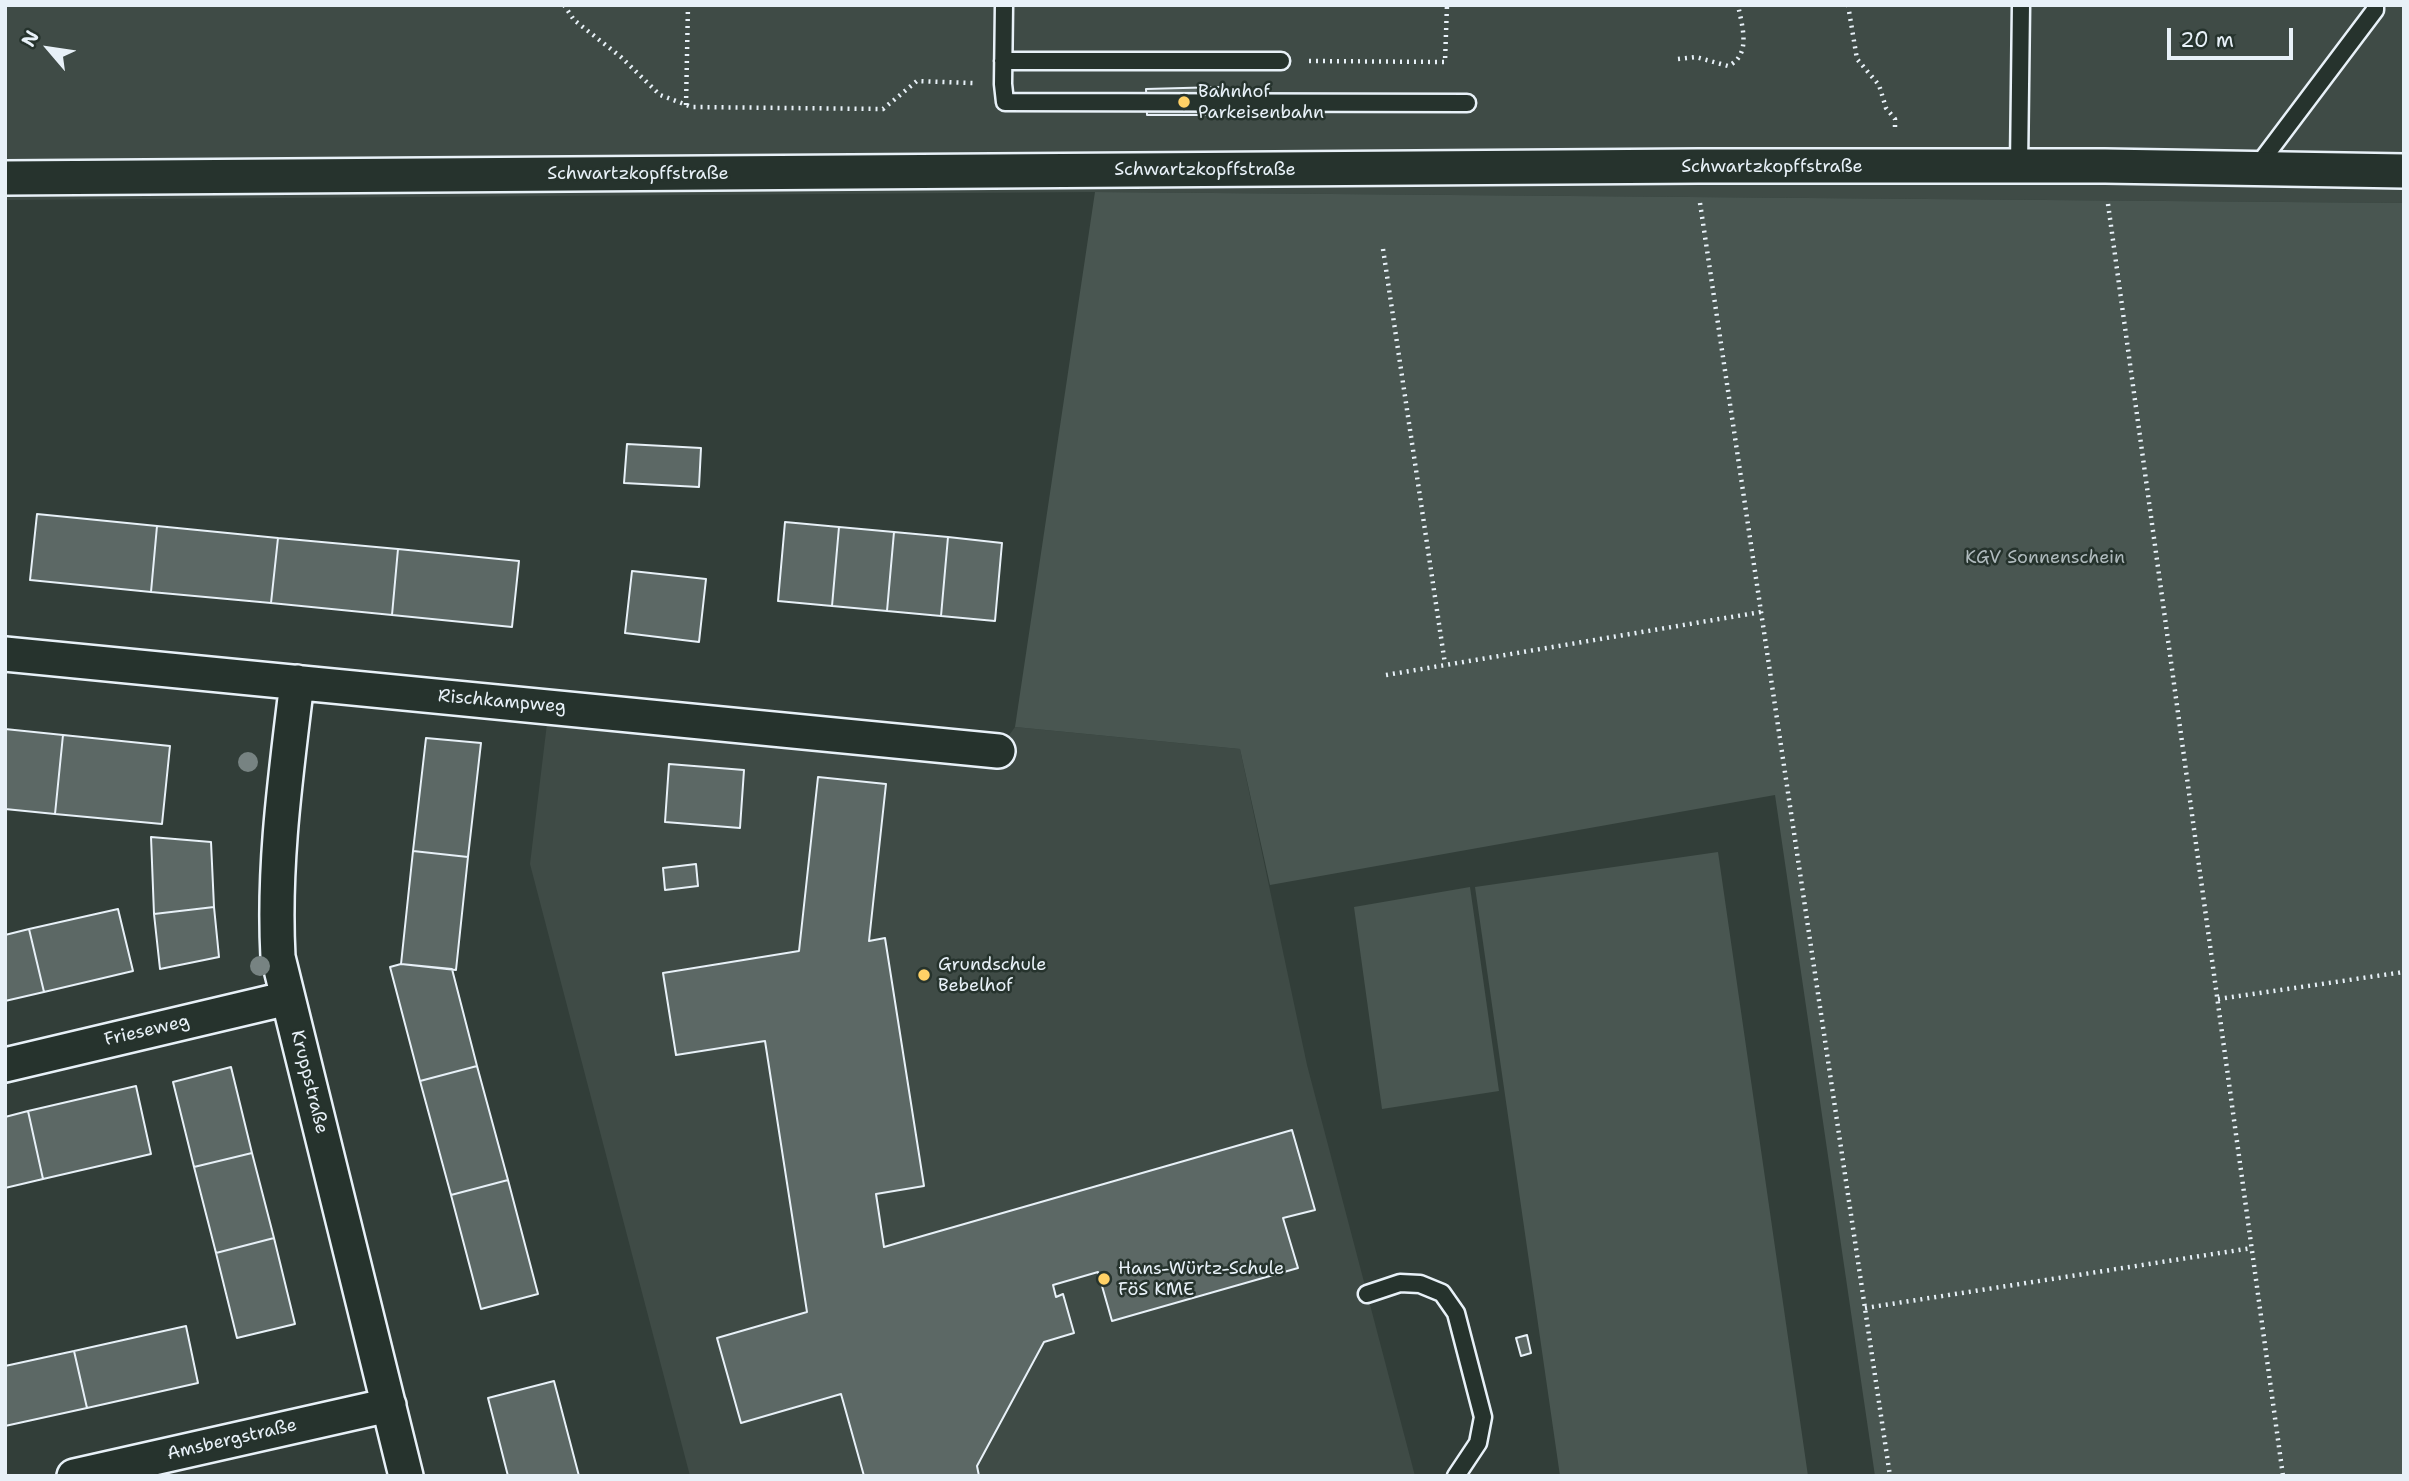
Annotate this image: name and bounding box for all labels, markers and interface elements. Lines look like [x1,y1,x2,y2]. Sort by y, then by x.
north arrow [14,14,84,84]
scale bar [2171,14,2297,58]
text: N [16,26,45,51]
text: 20 m [2180,26,2234,54]
place label: Bahnhof Parkeisenbahn [1198,81,1324,124]
marker: Bahnhof Parkeisenbahn [1176,94,1192,110]
street label: Schwartzkopffstraße [1681,156,1863,178]
street label: Schwartzkopffstraße [1114,159,1296,181]
street label: Schwartzkopffstraße [547,163,729,185]
park label: KGV Sonnenschein [1965,547,2125,569]
street label: Rischkampweg [437,686,567,718]
place label: Grundschule Bebelhof [938,954,1047,996]
marker: Grundschule Bebelhof [916,967,932,983]
street label: Frieseweg [102,1011,192,1051]
street label: Kruppstraße [286,1028,332,1136]
place label: Hans-Würtz-Schule FöS KME [1118,1258,1284,1300]
marker: Hans-Würtz-Schule FöS KME [1096,1271,1112,1287]
street label: Amsbergstraße [165,1415,299,1465]

